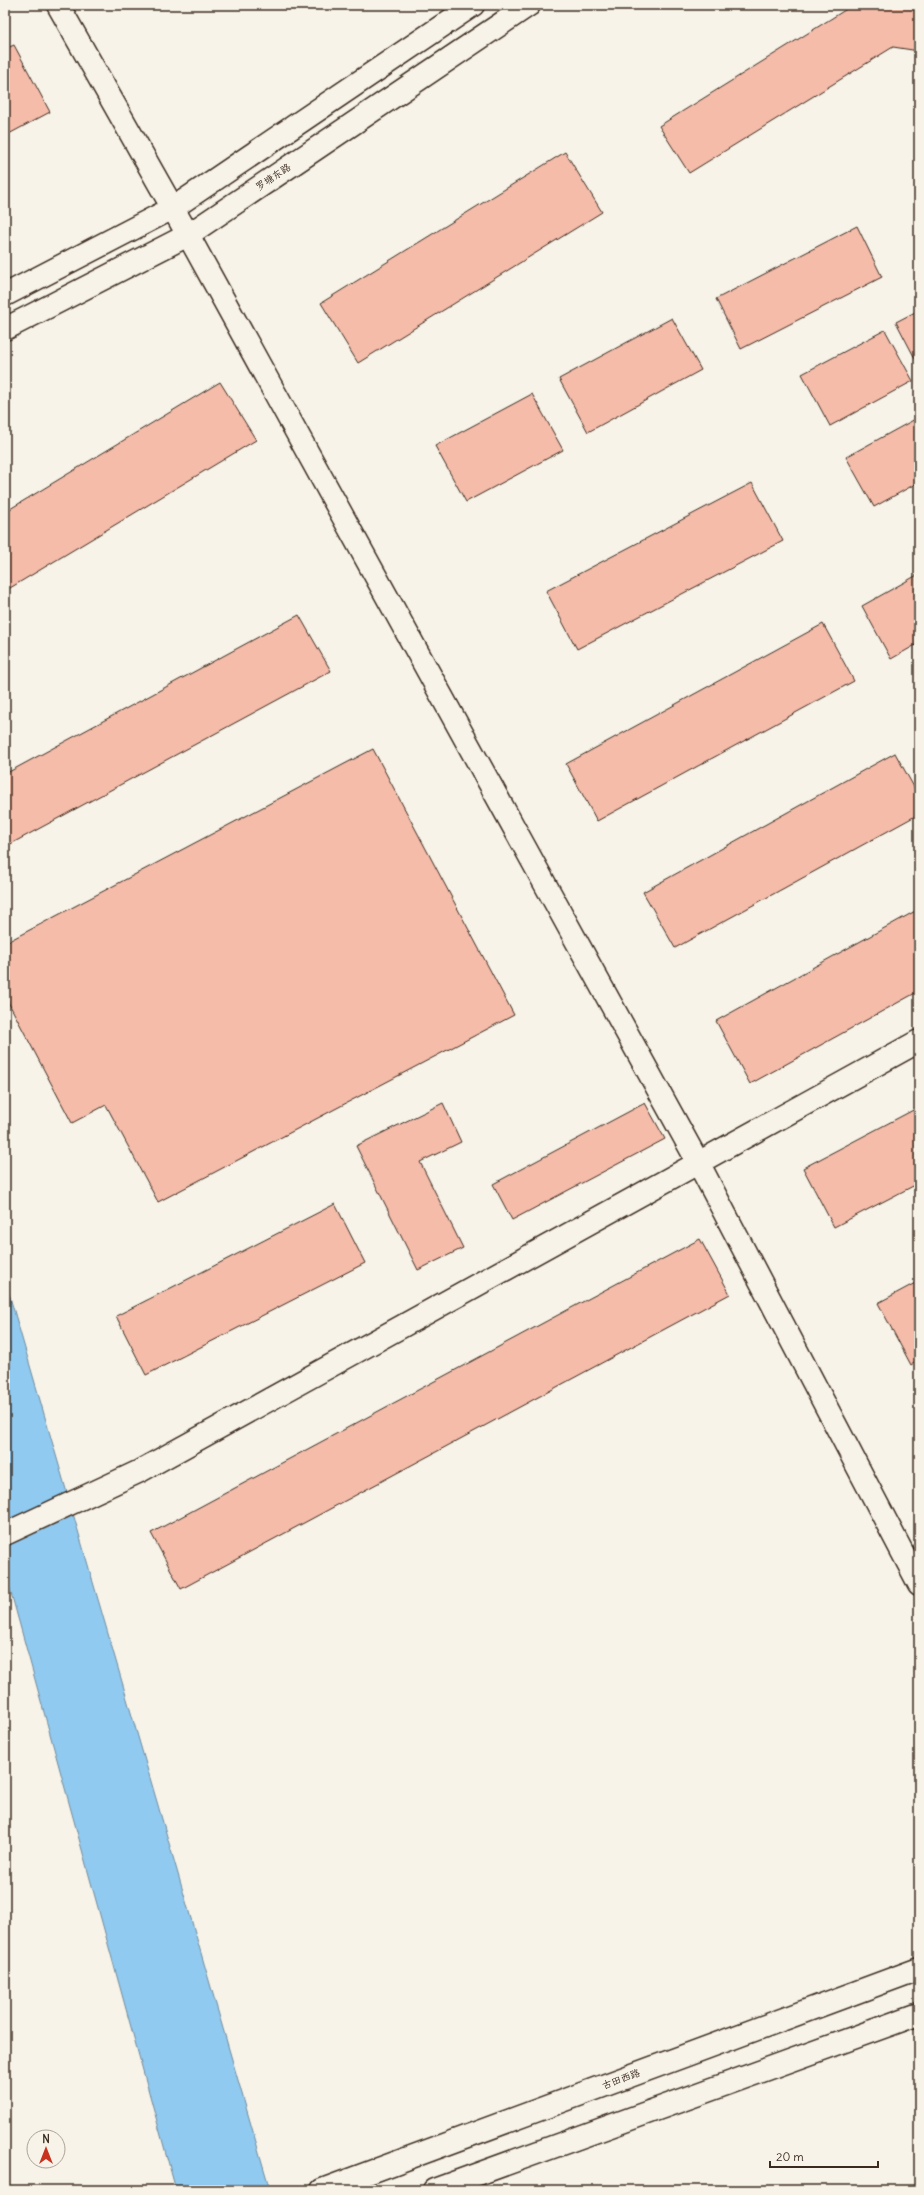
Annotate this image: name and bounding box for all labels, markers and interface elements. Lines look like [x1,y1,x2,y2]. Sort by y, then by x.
street label: 罗塘东路 [253,160,293,194]
street label: 古田西路 [600,2066,642,2092]
north arrow [26,2129,66,2169]
text: N [42,2132,50,2146]
scale bar [770,2143,878,2169]
text: 20 m [776,2149,804,2164]

